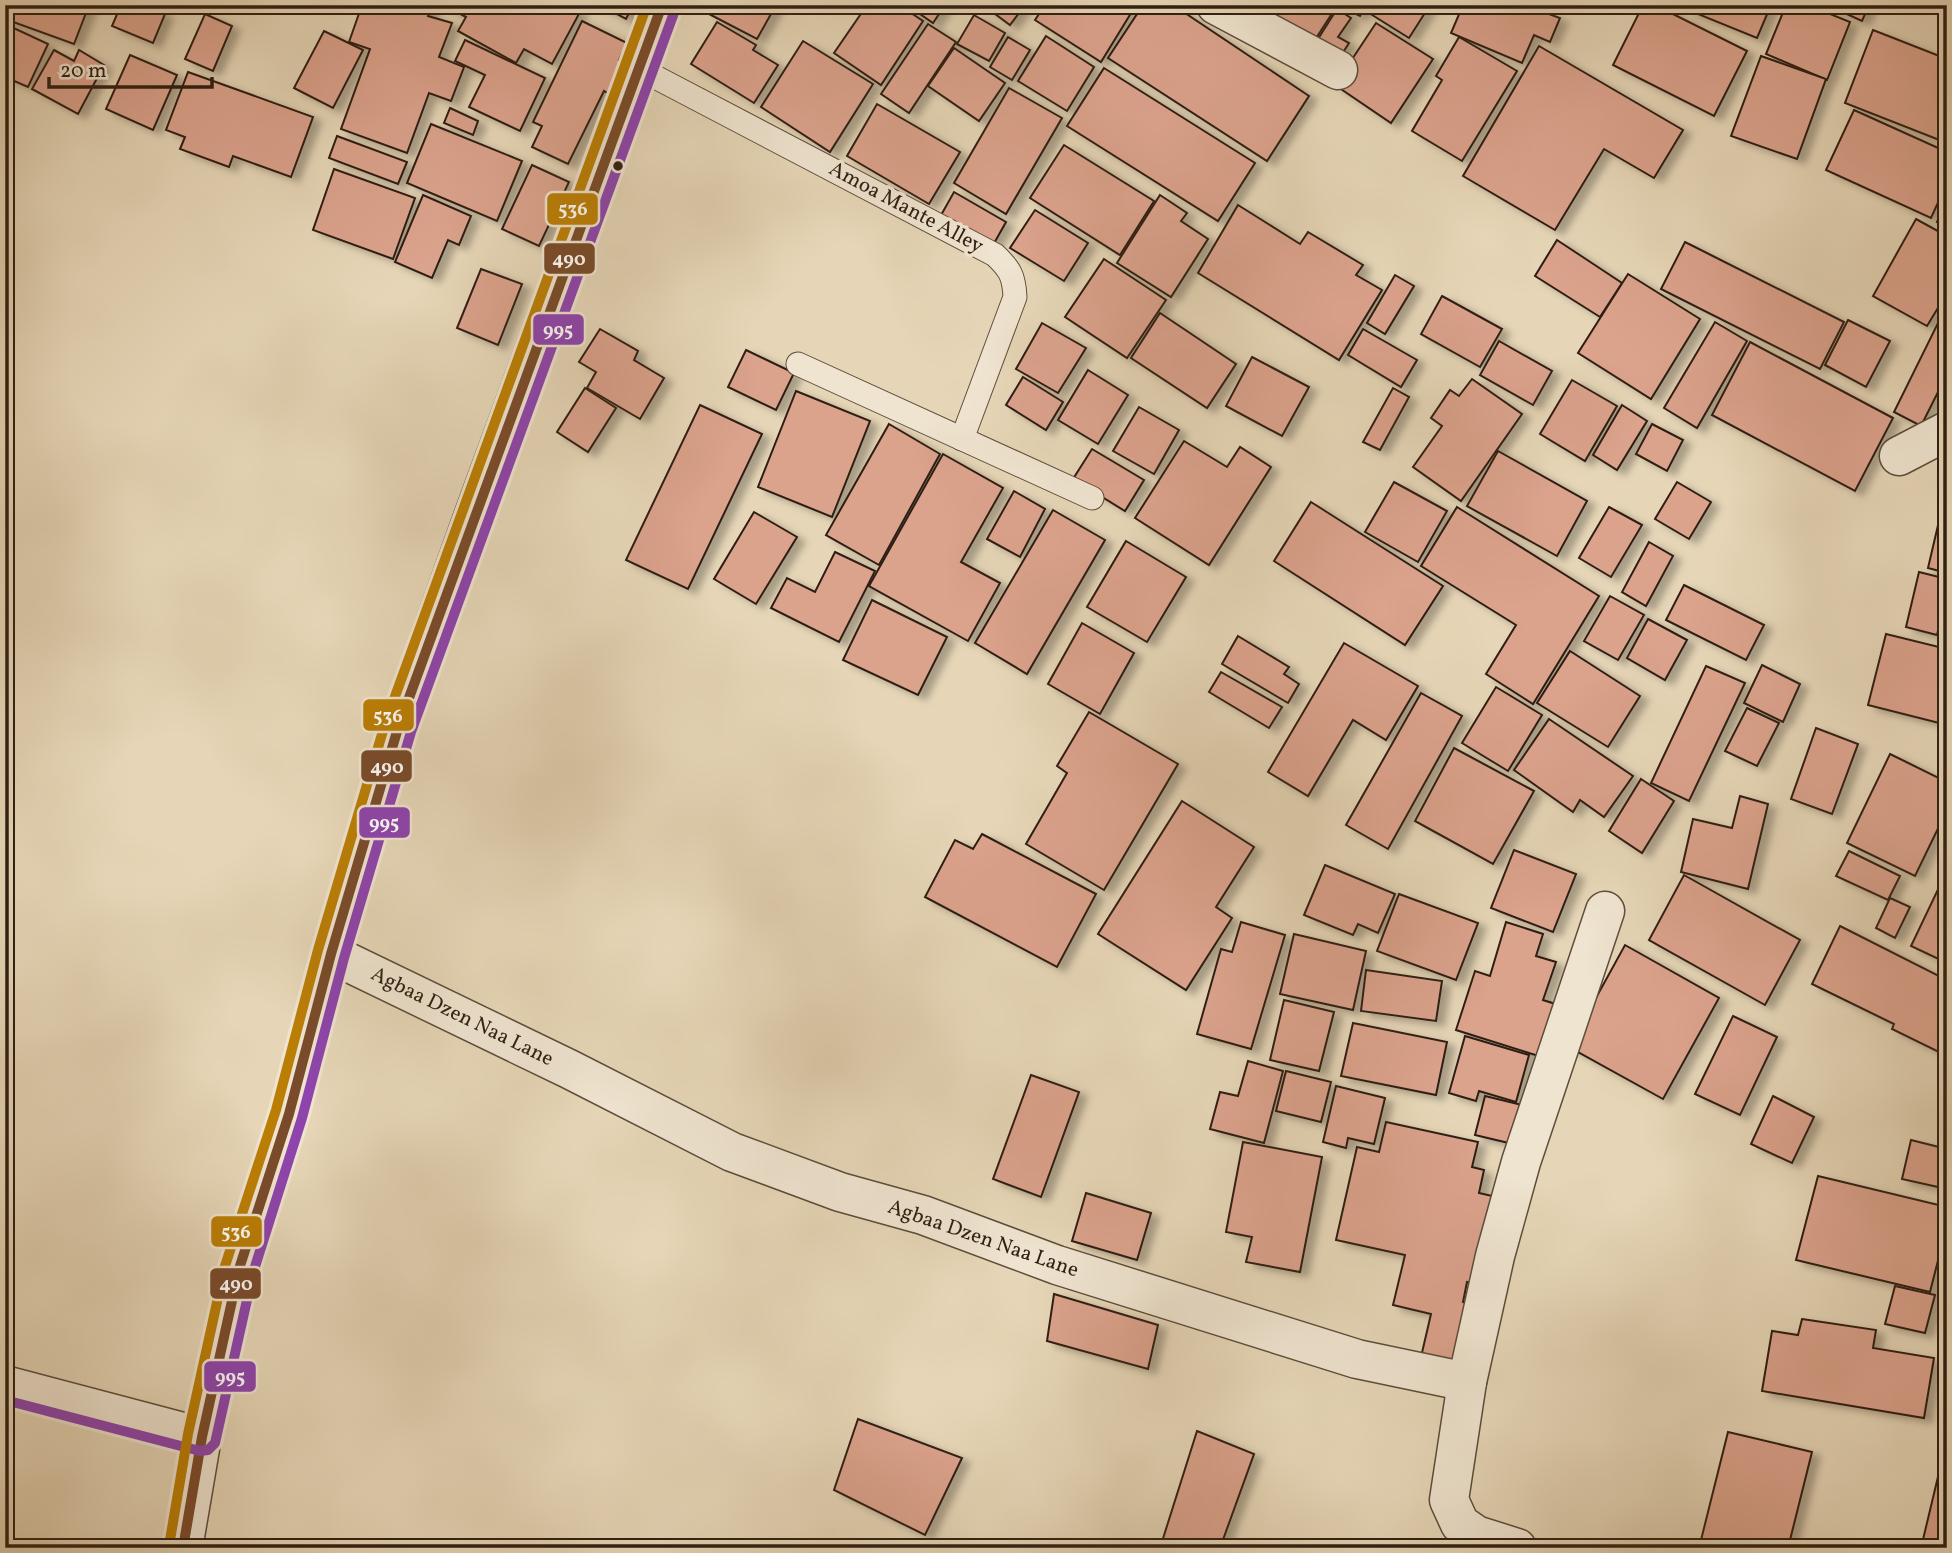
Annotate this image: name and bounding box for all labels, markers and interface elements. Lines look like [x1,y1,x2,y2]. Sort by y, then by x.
scale bar [49,46,212,90]
text: 20 m [60,57,106,86]
street label: Amoa Mante Alley [823,155,989,261]
unlabelled marker [611,159,625,173]
line badge: 536 [546,192,599,226]
text: 536 [558,197,588,223]
line badge: 490 [543,242,596,275]
text: 490 [552,247,586,273]
line badge: 995 [532,313,585,346]
text: 995 [543,318,573,344]
line badge: 536 [362,698,415,732]
text: 536 [373,704,403,730]
line badge: 490 [360,749,413,783]
text: 490 [370,755,404,781]
line badge: 995 [358,806,411,839]
text: 995 [369,811,399,837]
street label: Agbaa Dzen Naa Lane [366,960,558,1074]
street label: Agbaa Dzen Naa Lane [884,1193,1082,1285]
line badge: 536 [210,1215,263,1248]
text: 536 [221,1220,251,1246]
line badge: 490 [209,1267,262,1300]
text: 490 [219,1272,253,1298]
line badge: 995 [203,1360,257,1393]
text: 995 [215,1365,245,1391]

